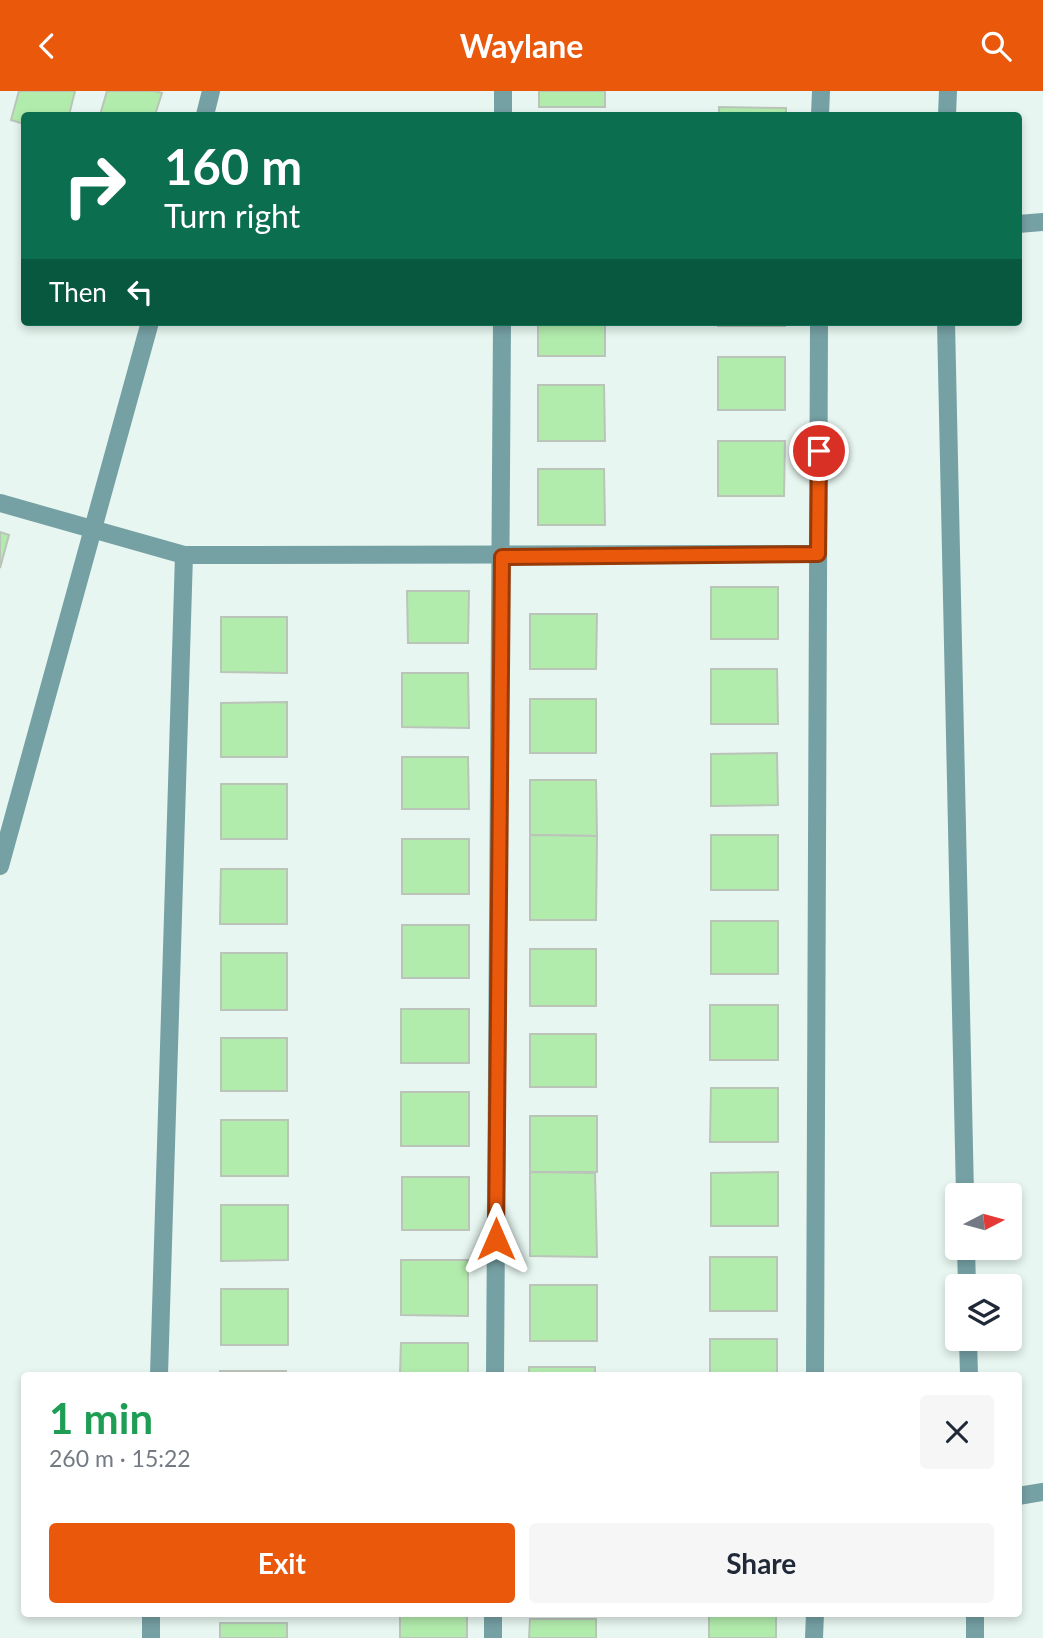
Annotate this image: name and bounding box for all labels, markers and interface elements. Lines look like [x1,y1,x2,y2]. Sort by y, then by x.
text: Waylane [460,26,583,65]
icon: back [28,27,66,65]
icon: search [977,27,1015,65]
text: 160 m [164,137,302,195]
icon: right [49,140,140,231]
text: Turn right [164,196,300,235]
icon: left [121,273,159,311]
text: Then [49,276,107,308]
pin [789,421,849,481]
icon: arrive [800,432,838,470]
north arrow [945,1183,1022,1260]
map controls [945,1183,1022,1351]
position arrow [459,1202,533,1276]
button: layers [945,1274,1022,1351]
text: 1 min [49,1393,153,1443]
button: close [920,1395,994,1469]
text: 260 m · 15:22 [49,1444,191,1472]
button: Exit [49,1523,515,1603]
button: Share [529,1523,994,1603]

